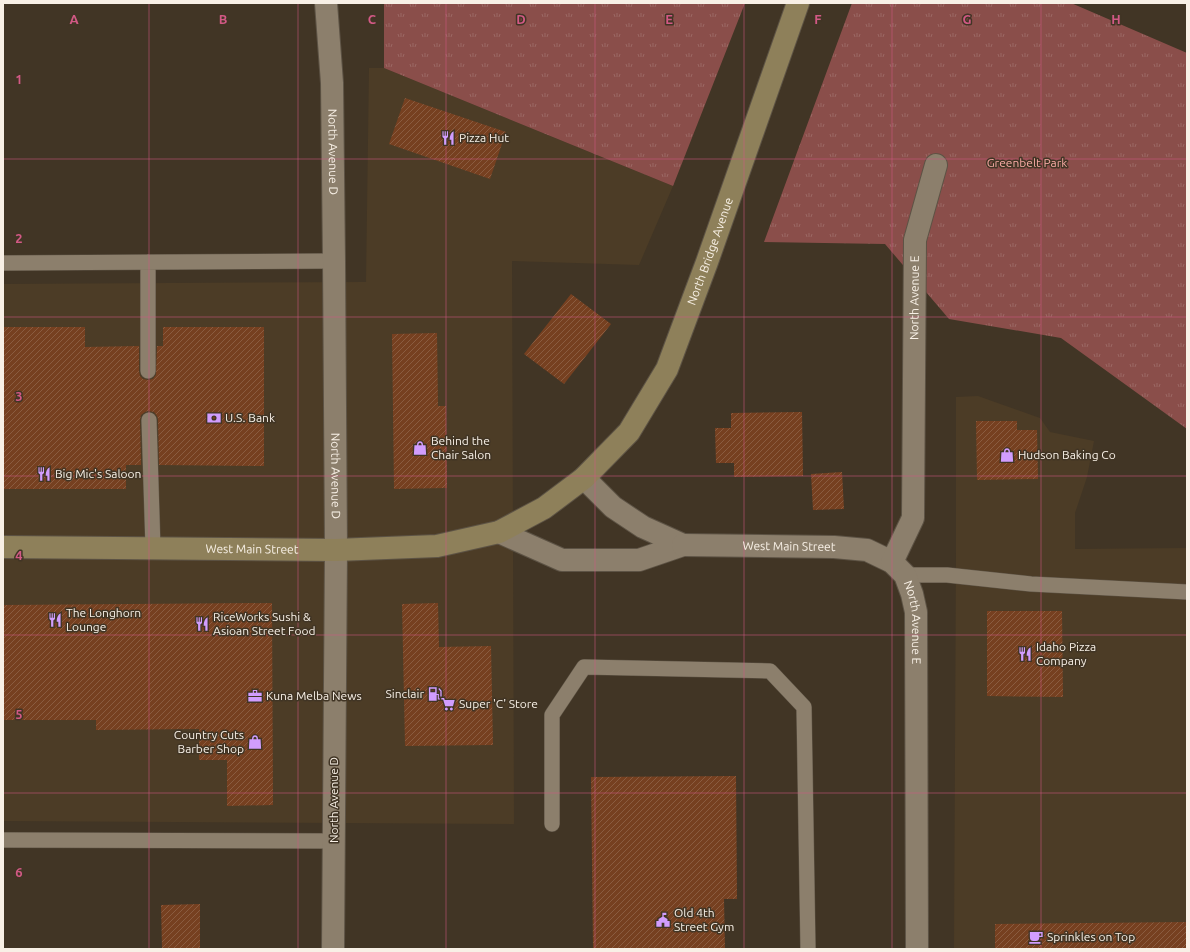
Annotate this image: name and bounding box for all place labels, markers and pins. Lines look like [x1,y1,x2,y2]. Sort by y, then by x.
restaurant icon: Pizza Hut [440,130,456,146]
place label: Pizza Hut [459,131,509,144]
bank icon: U.S. Bank [206,410,222,426]
place label: U.S. Bank [225,411,275,424]
place label: Behind the Chair Salon [431,434,491,461]
shop icon: Behind the Chair Salon [412,440,428,456]
shop icon: Hudson Baking Co [999,447,1015,463]
place label: Hudson Baking Co [1018,448,1116,461]
restaurant icon: Big Mic's Saloon [36,466,52,482]
place label: Big Mic's Saloon [55,467,141,480]
place label: The Longhorn Lounge [66,606,141,633]
place label: RiceWorks Sushi & Asioan Street Food [213,610,315,637]
restaurant icon: The Longhorn Lounge [47,612,63,628]
restaurant icon: RiceWorks Sushi & Asioan Street Food [194,616,210,632]
place label: Idaho Pizza Company [1036,640,1096,667]
restaurant icon: Idaho Pizza Company [1017,646,1033,662]
fuel station icon: Sinclair [427,686,443,702]
place label: Sinclair [386,687,424,700]
office icon: Kuna Melba News [247,688,263,704]
place label: Kuna Melba News [266,689,362,702]
supermarket icon: Super 'C' Store [440,696,456,712]
place label: Super 'C' Store [459,697,538,710]
place label: Country Cuts Barber Shop [174,728,244,755]
shop icon: Country Cuts Barber Shop [247,734,263,750]
place label: Old 4th Street Gym [674,906,734,933]
public building icon: Old 4th Street Gym [655,912,671,928]
cafe icon: Sprinkles on Top [1028,929,1044,945]
place label: Sprinkles on Top [1047,930,1135,943]

